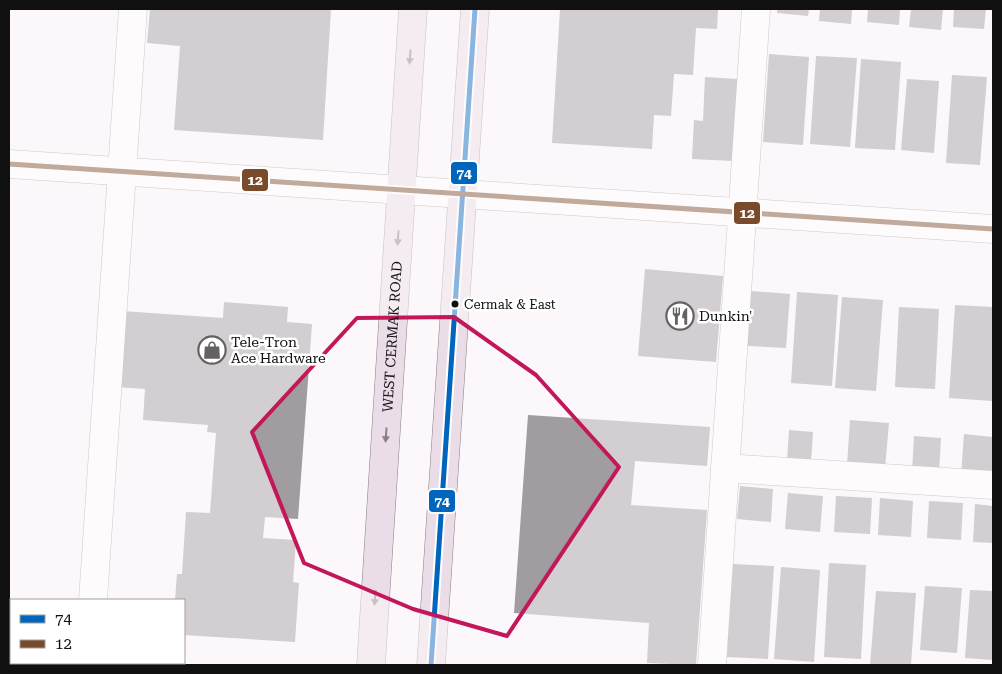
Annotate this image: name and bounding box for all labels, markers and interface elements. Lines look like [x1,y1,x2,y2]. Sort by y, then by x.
one-way arrow [406,50,414,66]
line badge: 74 [450,161,478,185]
text: 74 [456,165,472,181]
line badge: 12 [241,168,269,192]
text: 12 [247,172,263,188]
line badge: 12 [733,201,761,225]
text: 12 [739,205,755,221]
one-way arrow [394,231,402,247]
street label: WEST CERMAK ROAD [379,260,405,413]
place label: Cermak & East [464,297,556,312]
marker: Cermak & East [450,299,460,309]
restaurant icon: Dunkin' [665,301,695,331]
place label: Dunkin' [699,308,752,324]
place label: Tele-Tron Ace Hardware [231,334,326,366]
shop icon: Tele-Tron Ace Hardware [197,335,227,365]
one-way arrow [381,428,389,444]
line badge: 74 [428,489,456,513]
text: 74 [434,493,450,509]
one-way arrow [371,590,379,606]
legend [10,599,185,664]
text: 74 [55,610,72,628]
text: 12 [55,635,72,653]

